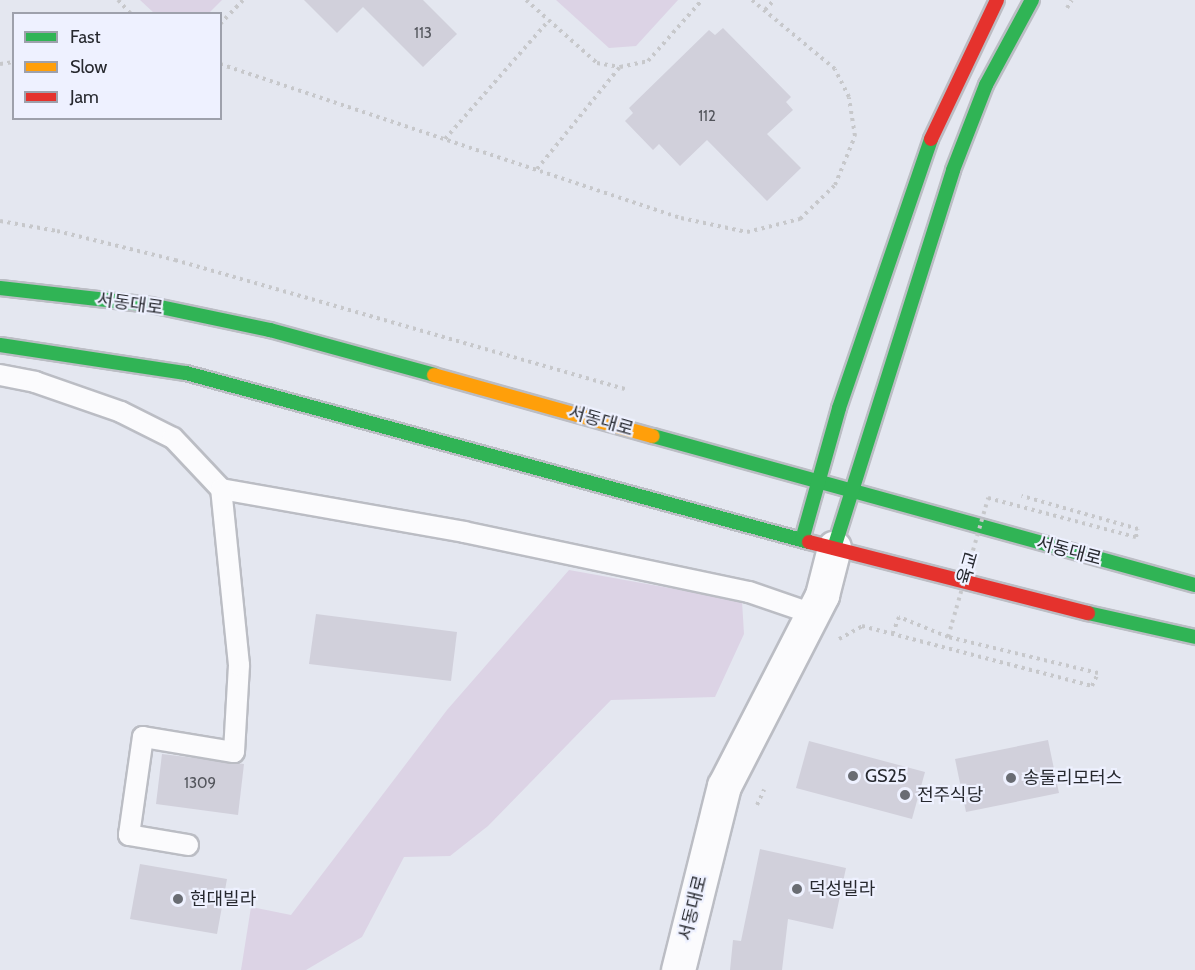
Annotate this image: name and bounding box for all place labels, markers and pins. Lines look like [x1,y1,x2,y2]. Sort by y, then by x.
place label: GS25 [865,765,907,787]
place label: 송둘리모터스 [1023,767,1122,789]
marker: GS25 [846,769,860,783]
marker: 송둘리모터스 [1004,771,1018,785]
place label: 전주식당 [917,784,983,806]
marker: 전주식당 [898,788,912,802]
place label: 덕성빌라 [809,878,875,900]
marker: 덕성빌라 [790,882,804,896]
place label: 현대빌라 [190,888,256,910]
marker: 현대빌라 [171,892,185,906]

